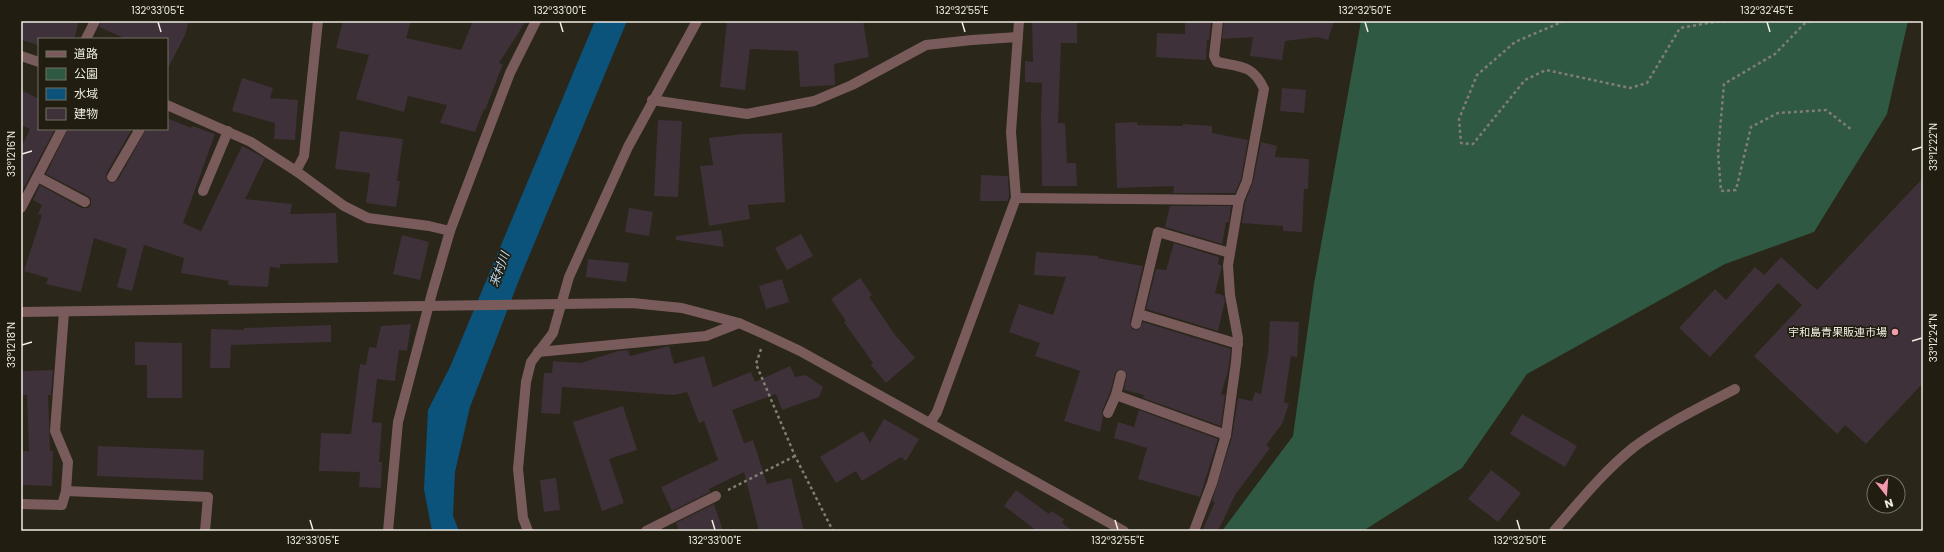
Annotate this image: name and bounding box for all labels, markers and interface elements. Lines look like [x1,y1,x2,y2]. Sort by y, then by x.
text: 132°33'05"E [132,3,184,18]
text: 132°33'00"E [534,3,586,18]
text: 132°32'55"E [936,3,988,18]
text: 132°32'50"E [1339,3,1391,18]
text: 132°32'45"E [1741,3,1793,18]
legend [38,38,168,130]
text: 道路 [74,45,98,62]
text: 公園 [74,65,98,82]
text: 水域 [74,85,98,102]
text: 建物 [74,105,98,122]
text: 33°12'22"N [1926,123,1941,171]
text: 33°12'16"N [4,131,19,177]
water label: 来村川 [485,247,514,289]
text: 33°12'24"N [1926,314,1941,362]
text: 33°12'18"N [4,322,19,368]
place label: 宇和島青果販連市場 [1788,324,1887,340]
marker: 宇和島青果販連市場 [1890,327,1900,337]
north arrow [1866,474,1906,514]
text: N [1883,495,1895,512]
text: 132°33'05"E [287,533,339,548]
text: 132°33'00"E [689,533,741,548]
text: 132°32'55"E [1092,533,1144,548]
text: 132°32'50"E [1494,533,1546,548]

